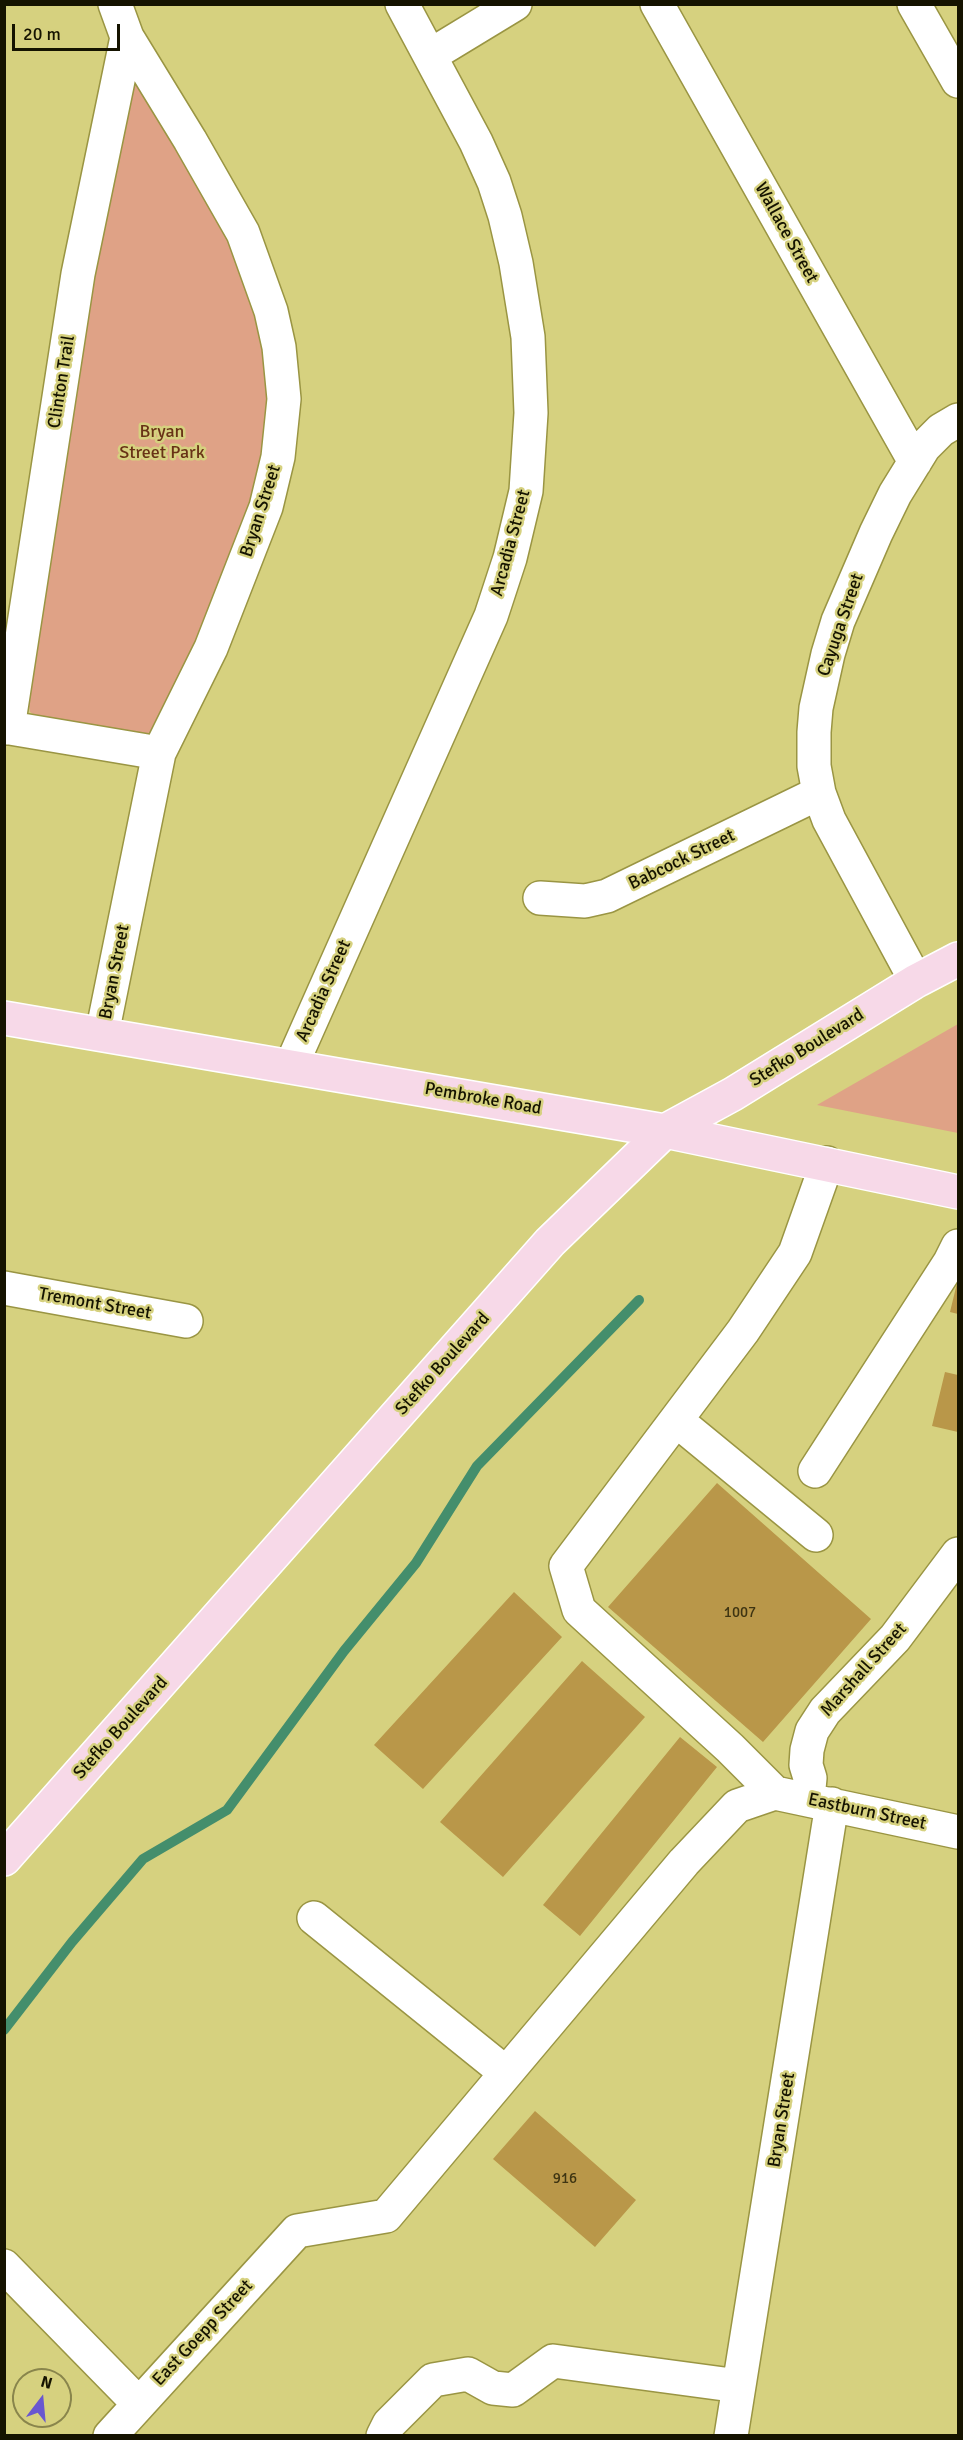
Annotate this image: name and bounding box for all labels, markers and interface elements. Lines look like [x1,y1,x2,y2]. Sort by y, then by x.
scale bar [15,12,123,50]
text: 20 m [23,23,61,45]
street label: Wallace Street [750,179,822,287]
street label: Clinton Trail [44,334,80,430]
park label: Bryan Street Park [119,421,205,464]
street label: Bryan Street [236,462,286,560]
street label: Arcadia Street [486,487,536,599]
street label: Cayuga Street [813,571,869,679]
street label: Babcock Street [625,825,739,895]
street label: Bryan Street [95,923,135,1021]
street label: Arcadia Street [292,937,356,1045]
street label: Stefko Boulevard [746,1004,868,1092]
street label: Pembroke Road [423,1078,543,1120]
street label: Tremont Street [37,1283,153,1325]
street label: Stefko Boulevard [391,1308,495,1420]
house number: 1007 [724,1604,756,1622]
street label: Marshall Street [816,1619,912,1721]
street label: Stefko Boulevard [69,1672,173,1784]
street label: Eastburn Street [806,1789,928,1835]
street label: Bryan Street [764,2071,800,2169]
house number: 916 [553,2170,577,2188]
street label: East Goepp Street [148,2275,258,2391]
north arrow [12,2368,72,2428]
text: N [38,2371,55,2394]

